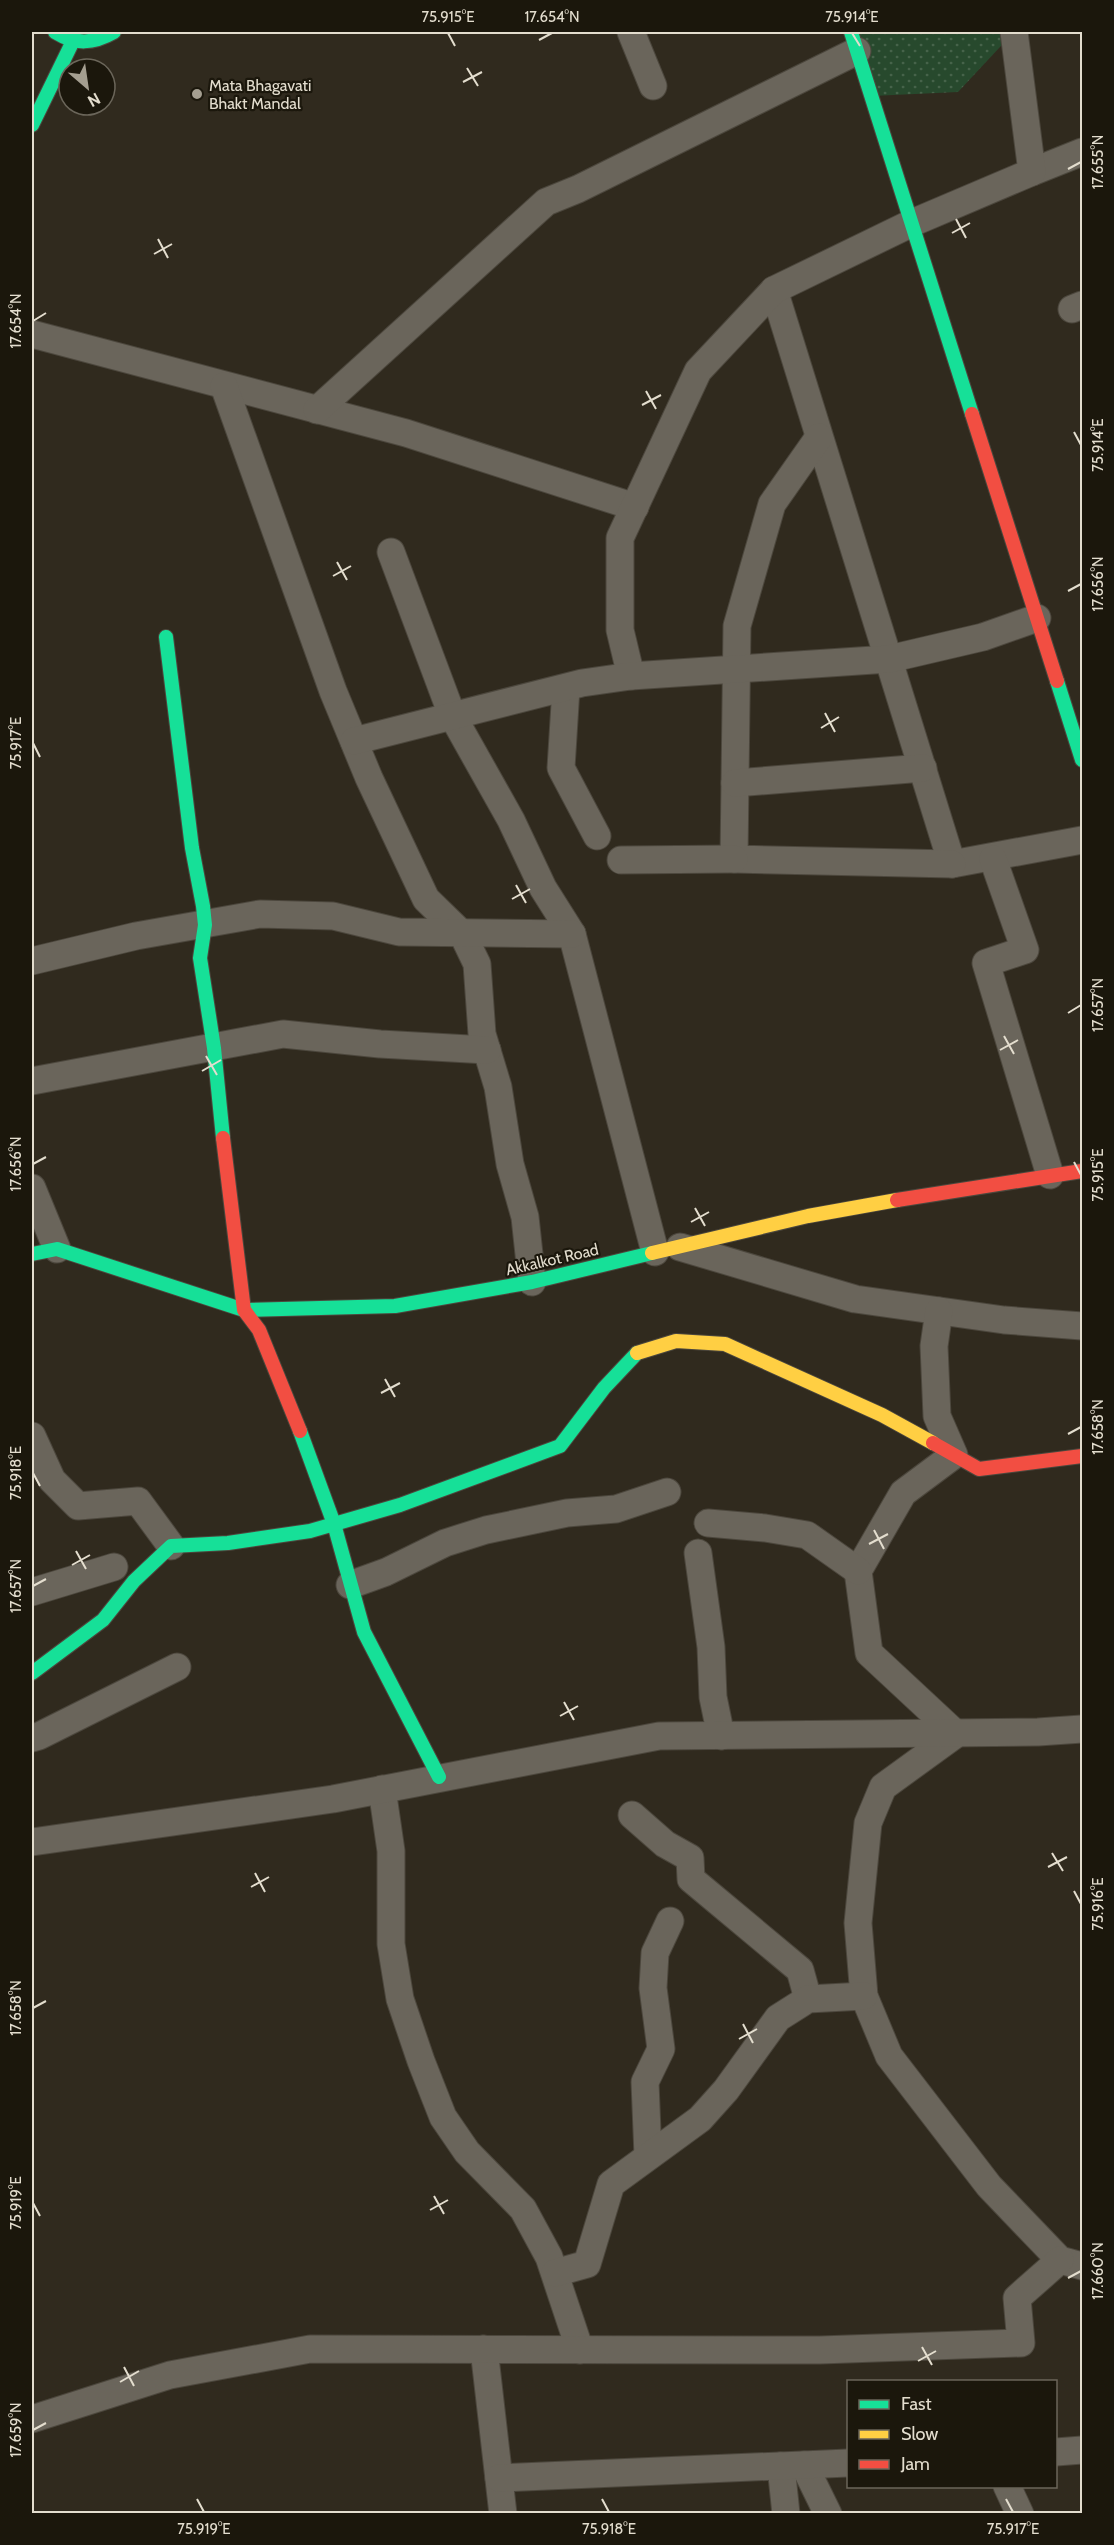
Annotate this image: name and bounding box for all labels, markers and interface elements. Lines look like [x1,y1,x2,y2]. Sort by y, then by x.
text: 75.915°E [422,8,474,26]
text: 17.654°N [524,8,580,26]
text: 75.914°E [825,8,879,26]
north arrow [57,57,117,117]
place label: Mata Bhagavati Bhakt Mandal [209,76,311,113]
marker: Mata Bhagavati Bhakt Mandal [190,87,204,101]
text: N [84,89,104,111]
text: 17.655°N [1089,135,1107,189]
text: 17.654°N [7,293,25,349]
text: 75.914°E [1089,418,1107,472]
text: 17.656°N [1089,557,1107,611]
text: 75.917°E [7,717,25,769]
text: 17.657°N [1089,978,1107,1032]
text: 17.656°N [7,1137,25,1191]
text: 75.915°E [1089,1149,1107,1201]
street label: Akkalkot Road [504,1240,600,1279]
text: 17.658°N [1089,1399,1107,1455]
text: 75.918°E [7,1446,25,1500]
text: 17.657°N [7,1559,25,1613]
text: 75.916°E [1089,1877,1107,1931]
text: 17.658°N [7,1980,25,2036]
text: 75.919°E [7,2176,25,2230]
text: 17.660°N [1089,2242,1107,2300]
legend [847,2380,1057,2488]
text: Fast [901,2393,932,2415]
text: 17.659°N [7,2402,25,2458]
text: Slow [901,2423,938,2445]
text: Jam [900,2453,930,2475]
text: 75.919°E [177,2520,231,2538]
text: 75.918°E [582,2520,636,2538]
text: 75.917°E [987,2520,1039,2538]

